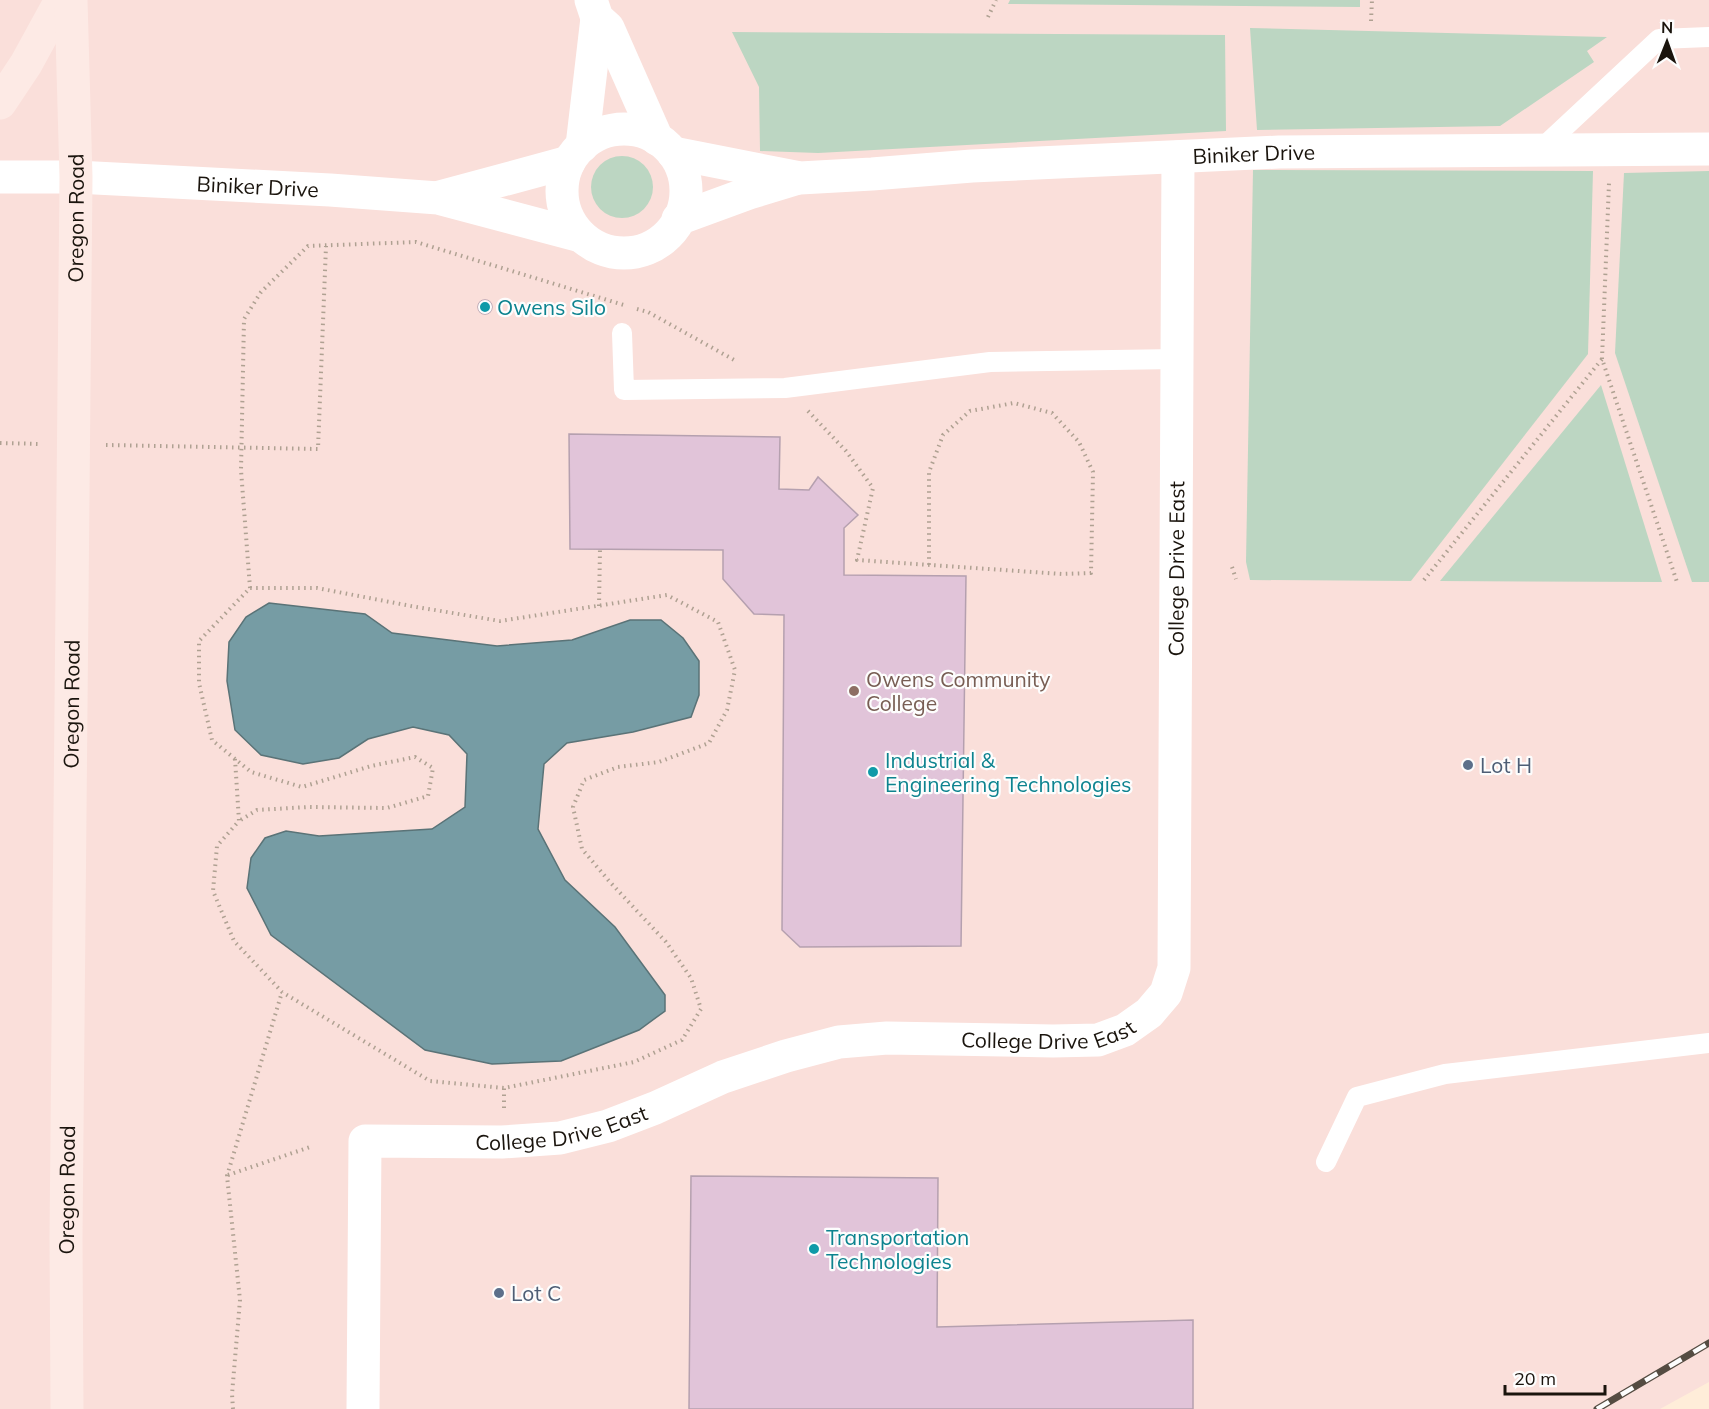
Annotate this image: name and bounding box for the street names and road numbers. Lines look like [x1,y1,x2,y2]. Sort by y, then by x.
street label: Biniker Drive [1192,139,1315,169]
street label: Oregon Road [62,153,89,283]
street label: Biniker Drive [196,170,320,202]
street label: College Drive East [1163,481,1189,657]
street label: Oregon Road [57,639,85,769]
street label: College Drive East [961,1014,1140,1054]
street label: College Drive East [475,1099,651,1155]
street label: Oregon Road [53,1125,80,1255]

